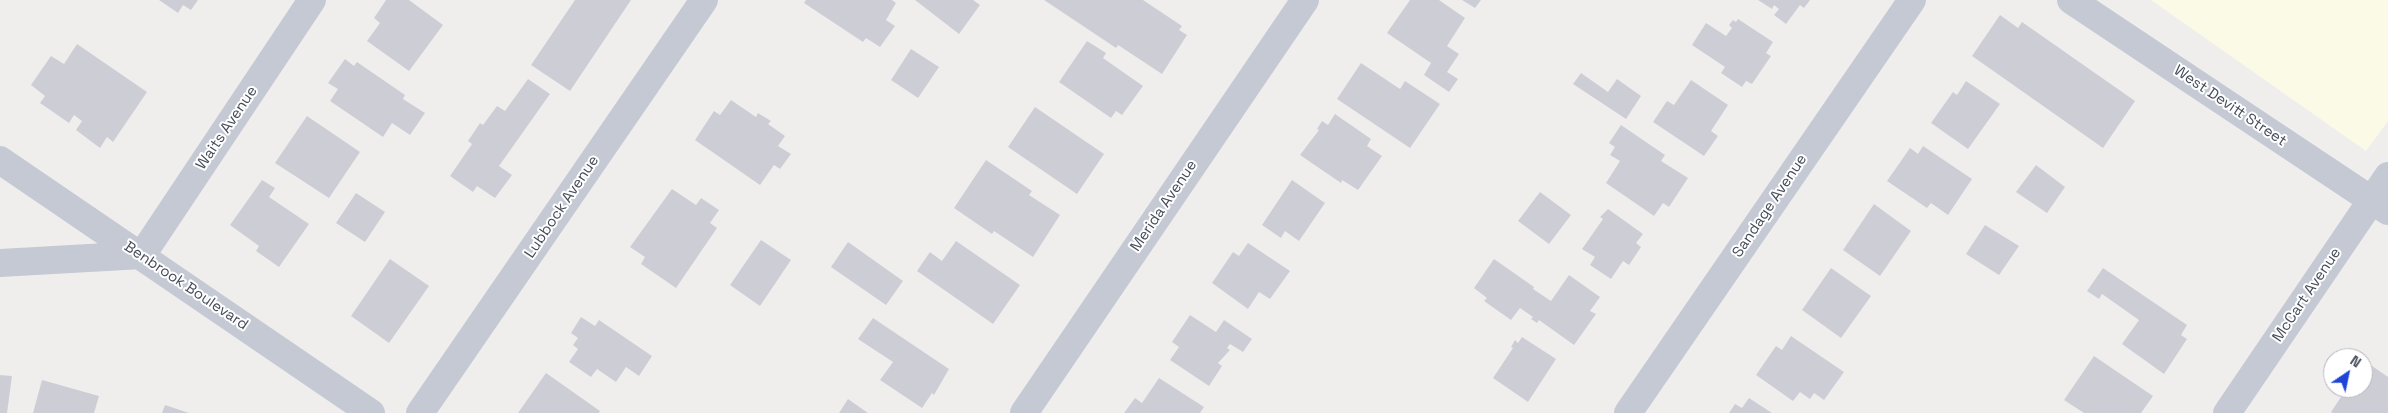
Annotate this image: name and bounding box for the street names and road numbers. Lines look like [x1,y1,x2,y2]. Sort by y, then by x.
street label: West Devitt Street [2170,62,2290,150]
street label: Waits Avenue [192,83,262,173]
street label: Sandage Avenue [1729,151,1811,261]
street label: Lubbock Avenue [521,152,603,262]
street label: Merida Avenue [1127,157,1201,255]
street label: Benbrook Boulevard [121,238,251,334]
street label: McCart Avenue [2269,245,2345,345]

